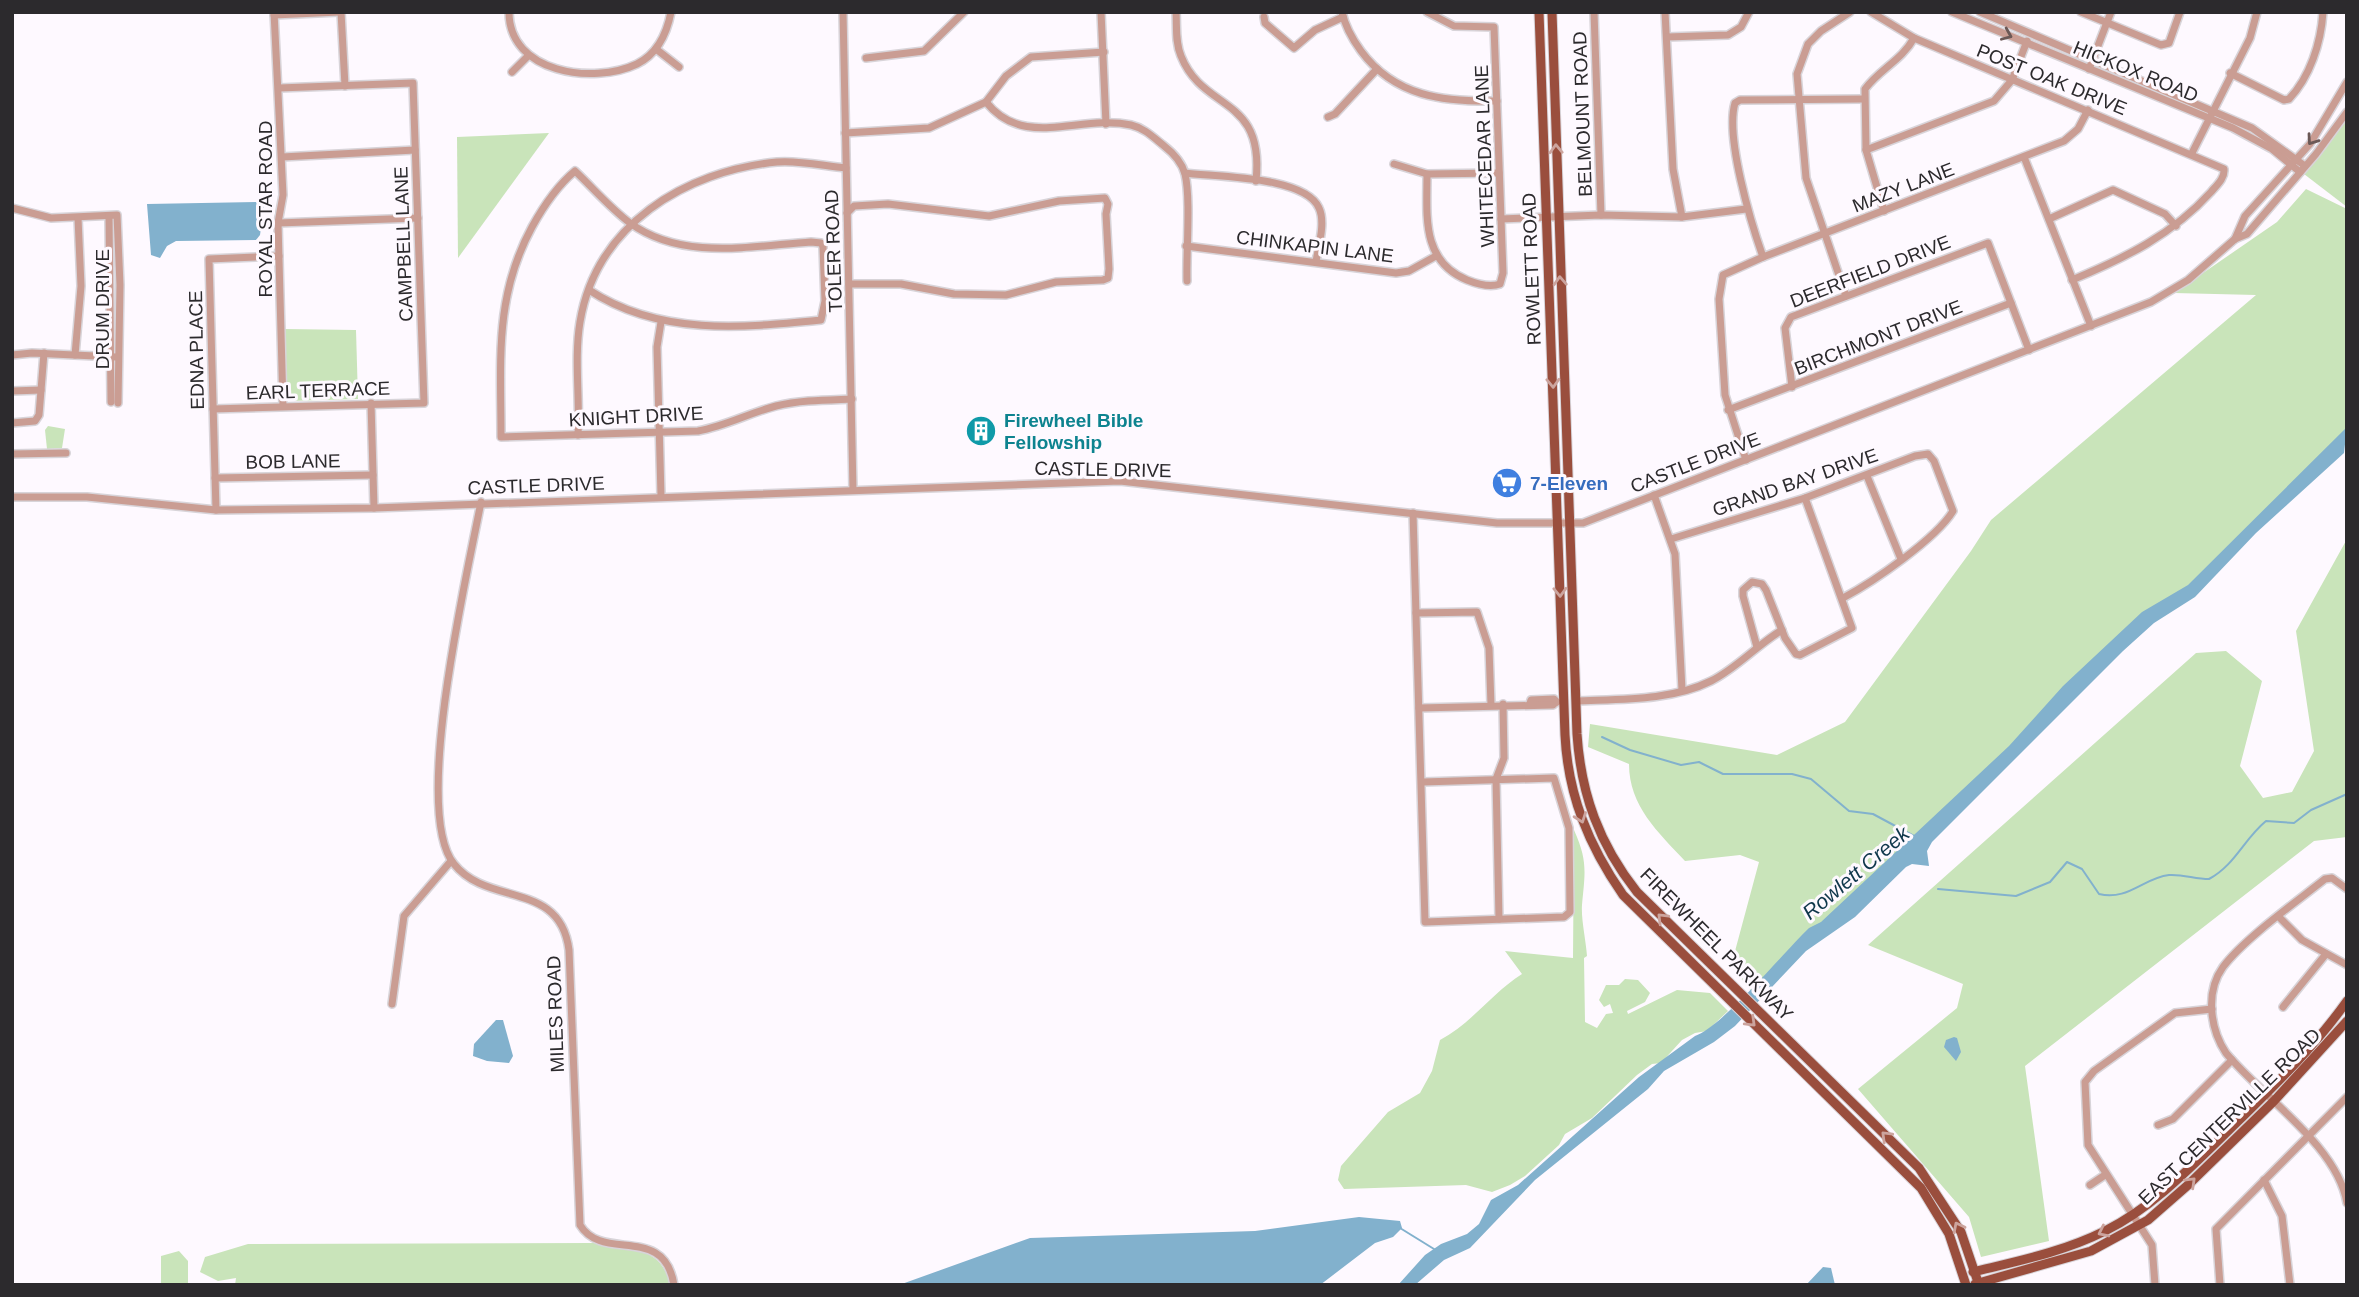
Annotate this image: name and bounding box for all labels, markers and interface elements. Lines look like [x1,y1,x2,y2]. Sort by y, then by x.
one-way arrow [2000,27,2012,41]
street label: BELMOUNT ROAD [1569,31,1596,197]
street label: HICKOX ROAD [2070,37,2201,106]
street label: POST OAK DRIVE [1974,40,2130,119]
street label: WHITECEDAR LANE [1471,64,1498,248]
street label: ROYAL STAR ROAD [255,120,276,298]
one-way arrow [2308,132,2320,145]
one-way arrow [1548,143,1563,154]
street label: MAZY LANE [1849,158,1957,217]
street label: CAMPBELL LANE [390,166,417,322]
street label: TOLER ROAD [821,189,846,313]
street label: ROWLETT ROAD [1518,192,1545,346]
street label: CHINKAPIN LANE [1235,226,1395,267]
street label: DEERFIELD DRIVE [1787,231,1953,312]
street label: DRUM DRIVE [92,249,113,369]
one-way arrow [1553,275,1568,286]
street label: EDNA PLACE [185,290,208,410]
street label: BIRCHMONT DRIVE [1791,296,1965,379]
street label: EARL TERRACE [245,377,391,404]
one-way arrow [1546,378,1561,389]
street label: KNIGHT DRIVE [568,402,704,431]
place label: Firewheel Bible Fellowship [1004,410,1143,453]
building icon: Firewheel Bible Fellowship [964,414,998,448]
street label: CASTLE DRIVE [1627,428,1763,497]
street label: GRAND BAY DRIVE [1710,444,1881,521]
street label: BOB LANE [245,450,341,473]
street label: CASTLE DRIVE [1034,458,1172,481]
supermarket icon: 7-Eleven [1490,466,1524,500]
street label: CASTLE DRIVE [467,473,605,498]
place label: 7-Eleven [1530,473,1608,494]
one-way arrow [1553,587,1568,598]
one-way arrow [1573,811,1587,823]
water label: Rowlett Creek [1798,820,1915,924]
street label: FIREWHEEL PARKWAY [1636,864,1797,1025]
one-way arrow [1658,913,1671,926]
street label: MILES ROAD [543,955,568,1073]
one-way arrow [1743,1014,1756,1027]
street label: EAST CENTERVILLE ROAD [2134,1024,2324,1209]
one-way arrow [1882,1132,1894,1144]
one-way arrow [2183,1178,2196,1191]
one-way arrow [1953,1222,1967,1234]
one-way arrow [2098,1224,2110,1238]

